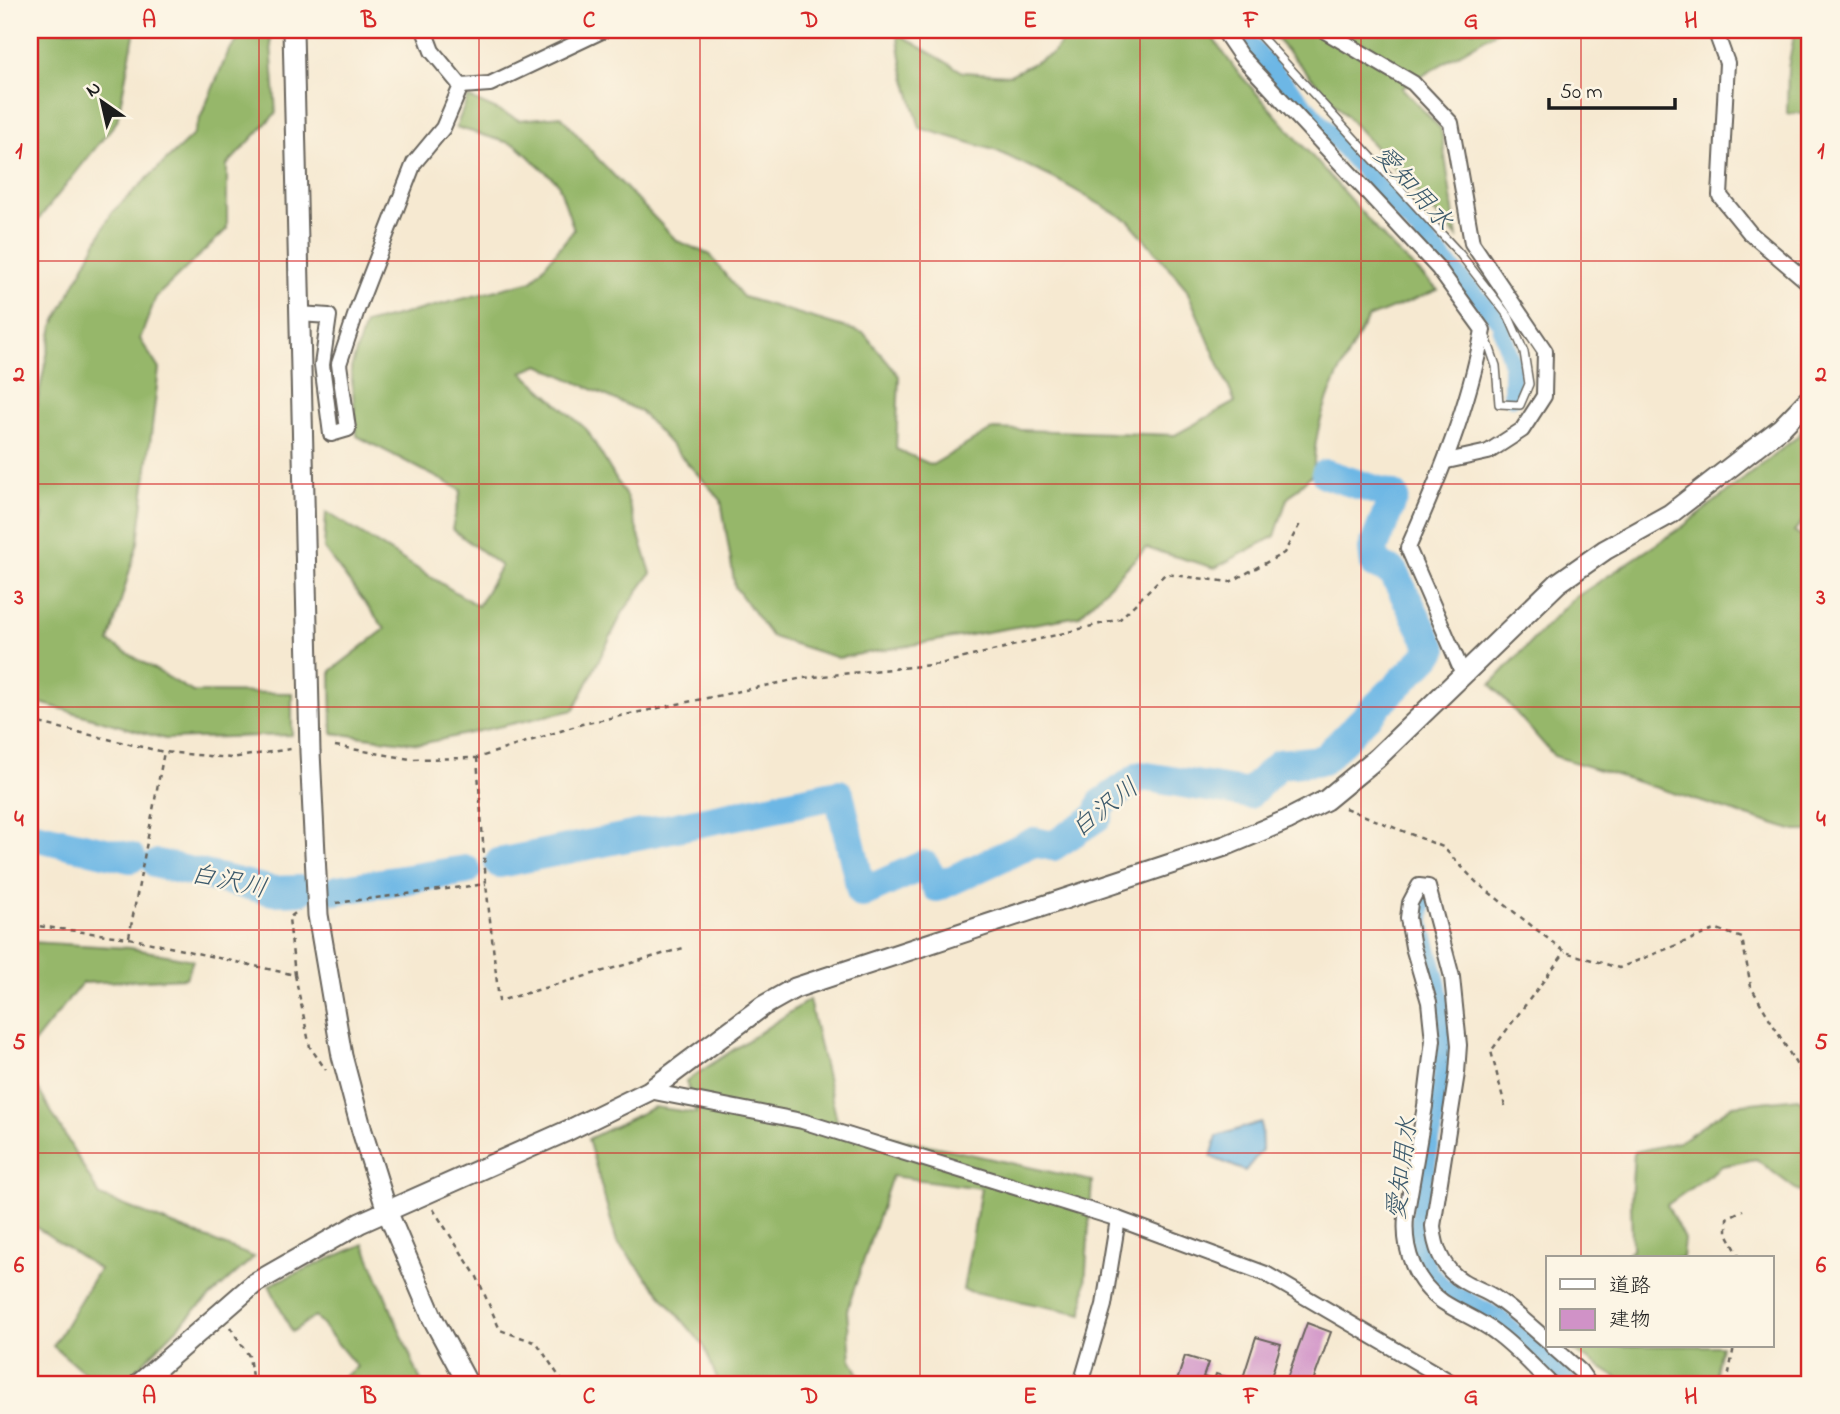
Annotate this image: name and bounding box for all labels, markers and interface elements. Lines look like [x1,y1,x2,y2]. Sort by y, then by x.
text: A [142,5,156,38]
text: B [360,5,377,38]
text: C [583,5,596,38]
text: D [801,5,818,38]
text: E [1023,5,1037,38]
text: F [1243,5,1259,38]
text: G [1464,5,1478,38]
text: H [1684,5,1698,38]
north arrow [66,66,136,136]
scale bar [1549,66,1675,110]
text: N [81,75,107,105]
text: 50 m [1560,78,1603,108]
text: 1 [15,136,23,169]
text: 1 [1817,136,1825,169]
water label: 愛知用水 [1363,138,1461,240]
text: 2 [12,359,25,392]
text: 2 [1814,359,1827,392]
text: 3 [13,582,24,615]
text: 3 [1815,582,1826,615]
water label: 白沢川 [1063,770,1148,848]
text: 4 [14,804,24,837]
text: 4 [1816,804,1826,837]
water label: 白沢川 [186,856,270,910]
text: 5 [12,1027,26,1060]
text: 5 [1814,1027,1828,1060]
water label: 愛知用水 [1379,1114,1429,1222]
text: 6 [14,1250,25,1283]
text: 6 [1816,1250,1827,1283]
legend [1546,1256,1773,1348]
text: 道路 [1609,1272,1651,1302]
text: 建物 [1609,1306,1651,1336]
text: A [142,1381,156,1414]
text: B [360,1381,377,1414]
text: C [583,1381,596,1414]
text: D [801,1381,818,1414]
text: E [1023,1381,1037,1414]
text: F [1243,1381,1259,1414]
text: G [1464,1381,1478,1414]
text: H [1684,1381,1698,1414]

